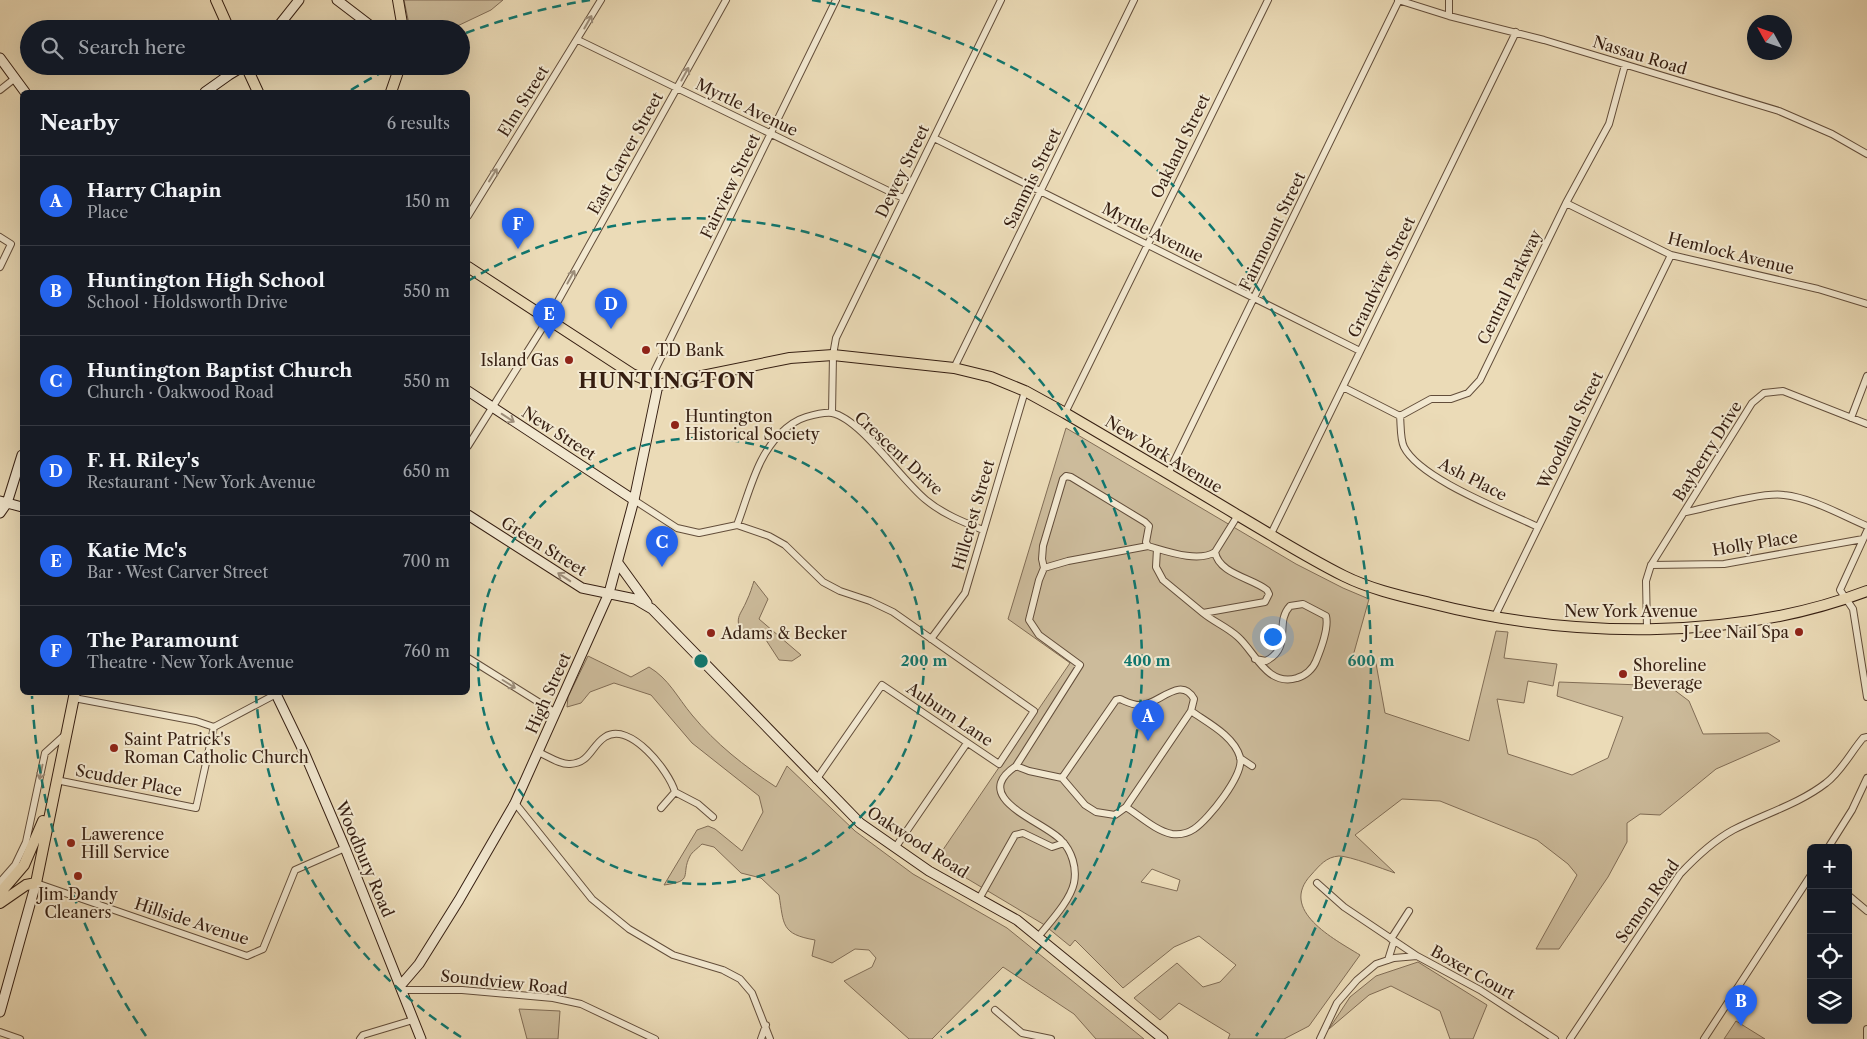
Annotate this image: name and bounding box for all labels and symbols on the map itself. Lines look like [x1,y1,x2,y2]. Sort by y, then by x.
one-way arrow [584,15,594,29]
north arrow [1747,15,1792,60]
street label: Nassau Road [1591,31,1690,79]
street label: Elm Street [493,61,553,140]
one-way arrow [680,67,690,81]
street label: Myrtle Avenue [693,74,801,140]
street label: East Carver Street [583,88,667,218]
street label: Oakland Street [1146,90,1214,201]
street label: Dewey Street [871,121,933,221]
street label: Sammis Street [999,124,1065,231]
street label: Fairview Street [696,130,764,242]
one-way arrow [489,168,499,182]
street label: Fairmount Street [1235,168,1310,294]
street label: Myrtle Avenue [1099,198,1207,266]
pin: F [502,208,534,249]
street label: Grandview Street [1343,213,1419,341]
street label: Central Parkway [1473,225,1546,348]
street label: Hemlock Avenue [1666,228,1796,278]
one-way arrow [567,270,577,284]
pin: D [595,288,627,329]
pin: E [533,298,565,339]
place label: TD Bank [656,340,725,360]
marker: TD Bank [640,344,652,356]
place label: Island Gas [481,350,559,370]
marker: Island Gas [563,354,575,366]
district label: HUNTINGTON [578,368,756,393]
street label: Woodland Street [1532,368,1607,493]
street label: Bayberry Drive [1668,397,1746,505]
street label: New Street [518,402,600,464]
place label: Huntington Historical Society [685,406,821,444]
street label: Crescent Drive [851,407,947,499]
street label: New York Avenue [1102,411,1226,497]
one-way arrow [501,413,515,423]
marker: Huntington Historical Society [669,419,681,431]
street label: Ash Place [1434,453,1511,505]
street label: Hillcrest Street [948,457,998,573]
street label: Green Street [498,512,591,580]
pin: C [646,526,678,567]
street label: Holly Place [1711,526,1799,560]
one-way arrow [557,571,571,582]
street label: New York Avenue [1564,601,1698,621]
place label: J Lee Nail Spa [1680,622,1790,642]
place label: Adams & Becker [720,623,847,643]
your location [1260,624,1286,650]
marker: J Lee Nail Spa [1793,626,1805,638]
marker: Adams & Becker [705,627,717,639]
street label: High Street [521,649,575,737]
text: 200 m [901,651,947,670]
text: 400 m [1124,651,1170,670]
text: 600 m [1348,651,1394,670]
centre of rings [692,652,710,670]
place label: Shoreline Beverage [1633,655,1707,693]
marker: Shoreline Beverage [1617,668,1629,680]
street label: Auburn Lane [902,677,997,750]
one-way arrow [501,679,515,689]
pin: A [1132,700,1164,741]
place label: Saint Patrick's Roman Catholic Church [124,729,309,767]
marker: Saint Patrick's Roman Catholic Church [108,742,120,754]
street label: Scudder Place [74,760,184,800]
one-way arrow [35,764,45,780]
street label: Woodbury Road [331,797,399,920]
street label: Oakwood Road [864,802,973,882]
place label: Lawerence Hill Service [81,824,170,862]
marker: Lawerence Hill Service [65,837,77,849]
street label: Semon Road [1611,855,1683,947]
marker: Jim Dandy Cleaners [72,870,84,882]
place label: Jim Dandy Cleaners [35,884,119,922]
street label: Hillside Avenue [132,893,252,949]
street label: Boxer Court [1427,941,1519,1004]
street label: Soundview Road [439,965,569,999]
pin: B [1725,985,1757,1026]

